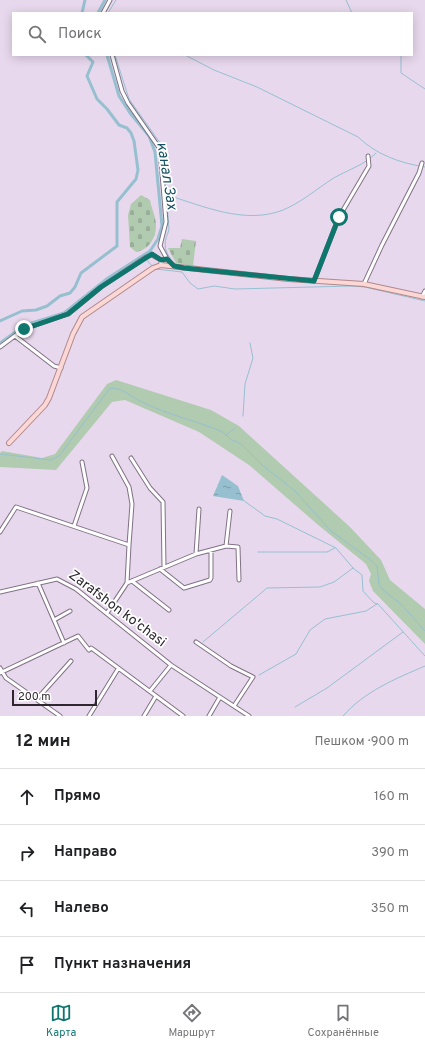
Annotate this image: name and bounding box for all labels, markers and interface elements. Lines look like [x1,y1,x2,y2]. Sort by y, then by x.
search box [12,12,413,56]
icon: search [26,23,48,45]
text: Поиск [58,25,102,44]
water label: канал Зах [151,141,181,213]
route start [330,208,348,226]
route end [15,320,33,338]
street label: Zarafshon ko'chasi [65,567,169,651]
scale bar [12,688,97,707]
text: 200 m [18,690,51,704]
text: 12 мин [16,731,71,753]
text: Пешком · 900 m [314,734,409,750]
icon: ahead [16,786,38,808]
text: Прямо [54,787,101,806]
text: 160 m [374,789,409,805]
icon: right [16,842,38,864]
text: Направо [54,843,117,862]
text: 390 m [371,845,409,861]
icon: left [16,898,38,920]
text: Налево [54,899,109,918]
text: 350 m [371,901,409,917]
icon: arrive [16,954,38,976]
text: Пункт назначения [54,955,191,974]
tab: Карта [46,1002,76,1040]
tab: Маршрут [168,1002,215,1040]
tab: Сохранённые [308,1002,379,1040]

